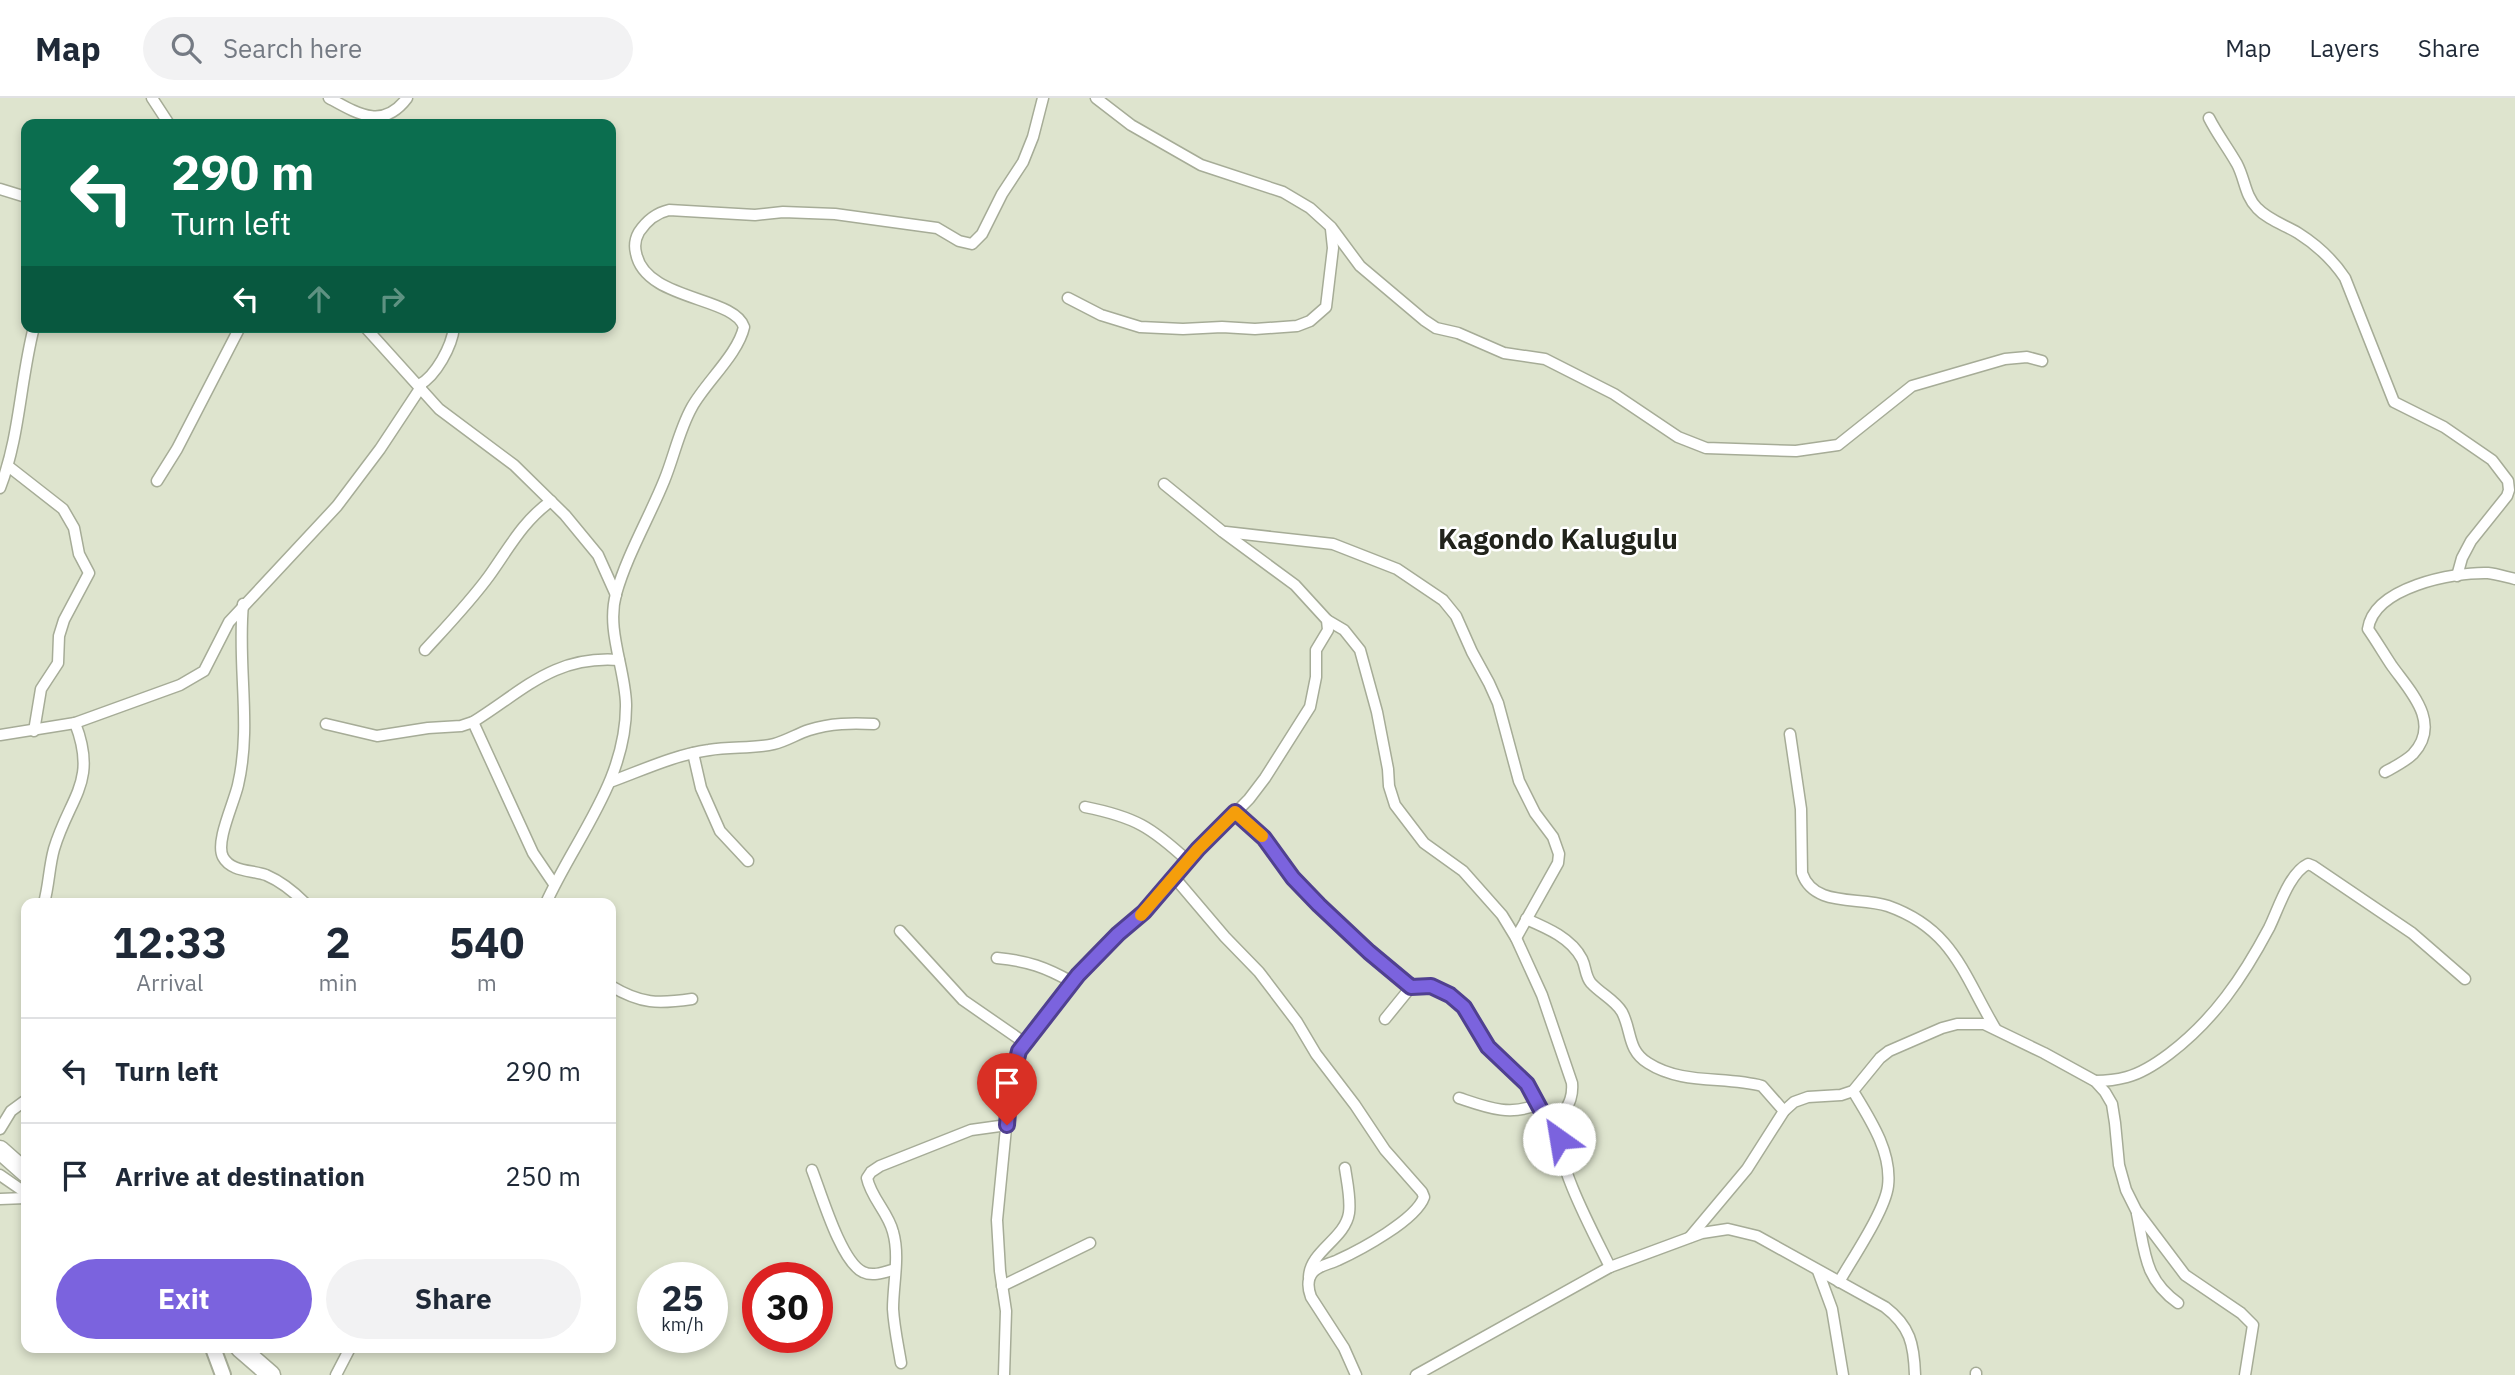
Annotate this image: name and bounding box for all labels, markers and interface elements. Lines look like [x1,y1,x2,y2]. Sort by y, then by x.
search box [143,17,633,80]
text: Map [35,27,101,70]
icon: search [167,29,205,67]
text: Search here [223,31,362,65]
text: Map [2225,32,2272,64]
text: Layers [2310,32,2380,64]
text: Share [2418,32,2480,64]
text: 290 m [171,140,315,203]
icon: left [56,147,147,238]
text: Turn left [171,202,291,244]
icon: left [227,280,265,318]
icon: ahead [300,280,338,318]
icon: right [373,280,411,318]
district label: Kagondo Kalugulu [1438,520,1678,557]
text: 12:33 [112,915,227,970]
text: 2 [325,915,351,970]
text: 540 [449,915,525,970]
text: Arrival [136,967,203,997]
text: min [319,967,357,997]
text: m [477,967,497,997]
icon: left [56,1052,94,1090]
pin [977,1053,1037,1125]
text: Turn left [115,1054,218,1088]
text: 290 m [505,1054,581,1088]
icon: arrive [988,1064,1026,1102]
position arrow [1522,1102,1596,1176]
icon: arrive [56,1157,94,1195]
text: Arrive at destination [115,1159,365,1193]
text: 250 m [505,1159,581,1193]
button: Exit [56,1259,312,1339]
button: Share [326,1259,581,1339]
speed limit sign: 30 [742,1262,833,1353]
text: 25 [661,1275,704,1321]
text: km/h [661,1313,704,1336]

